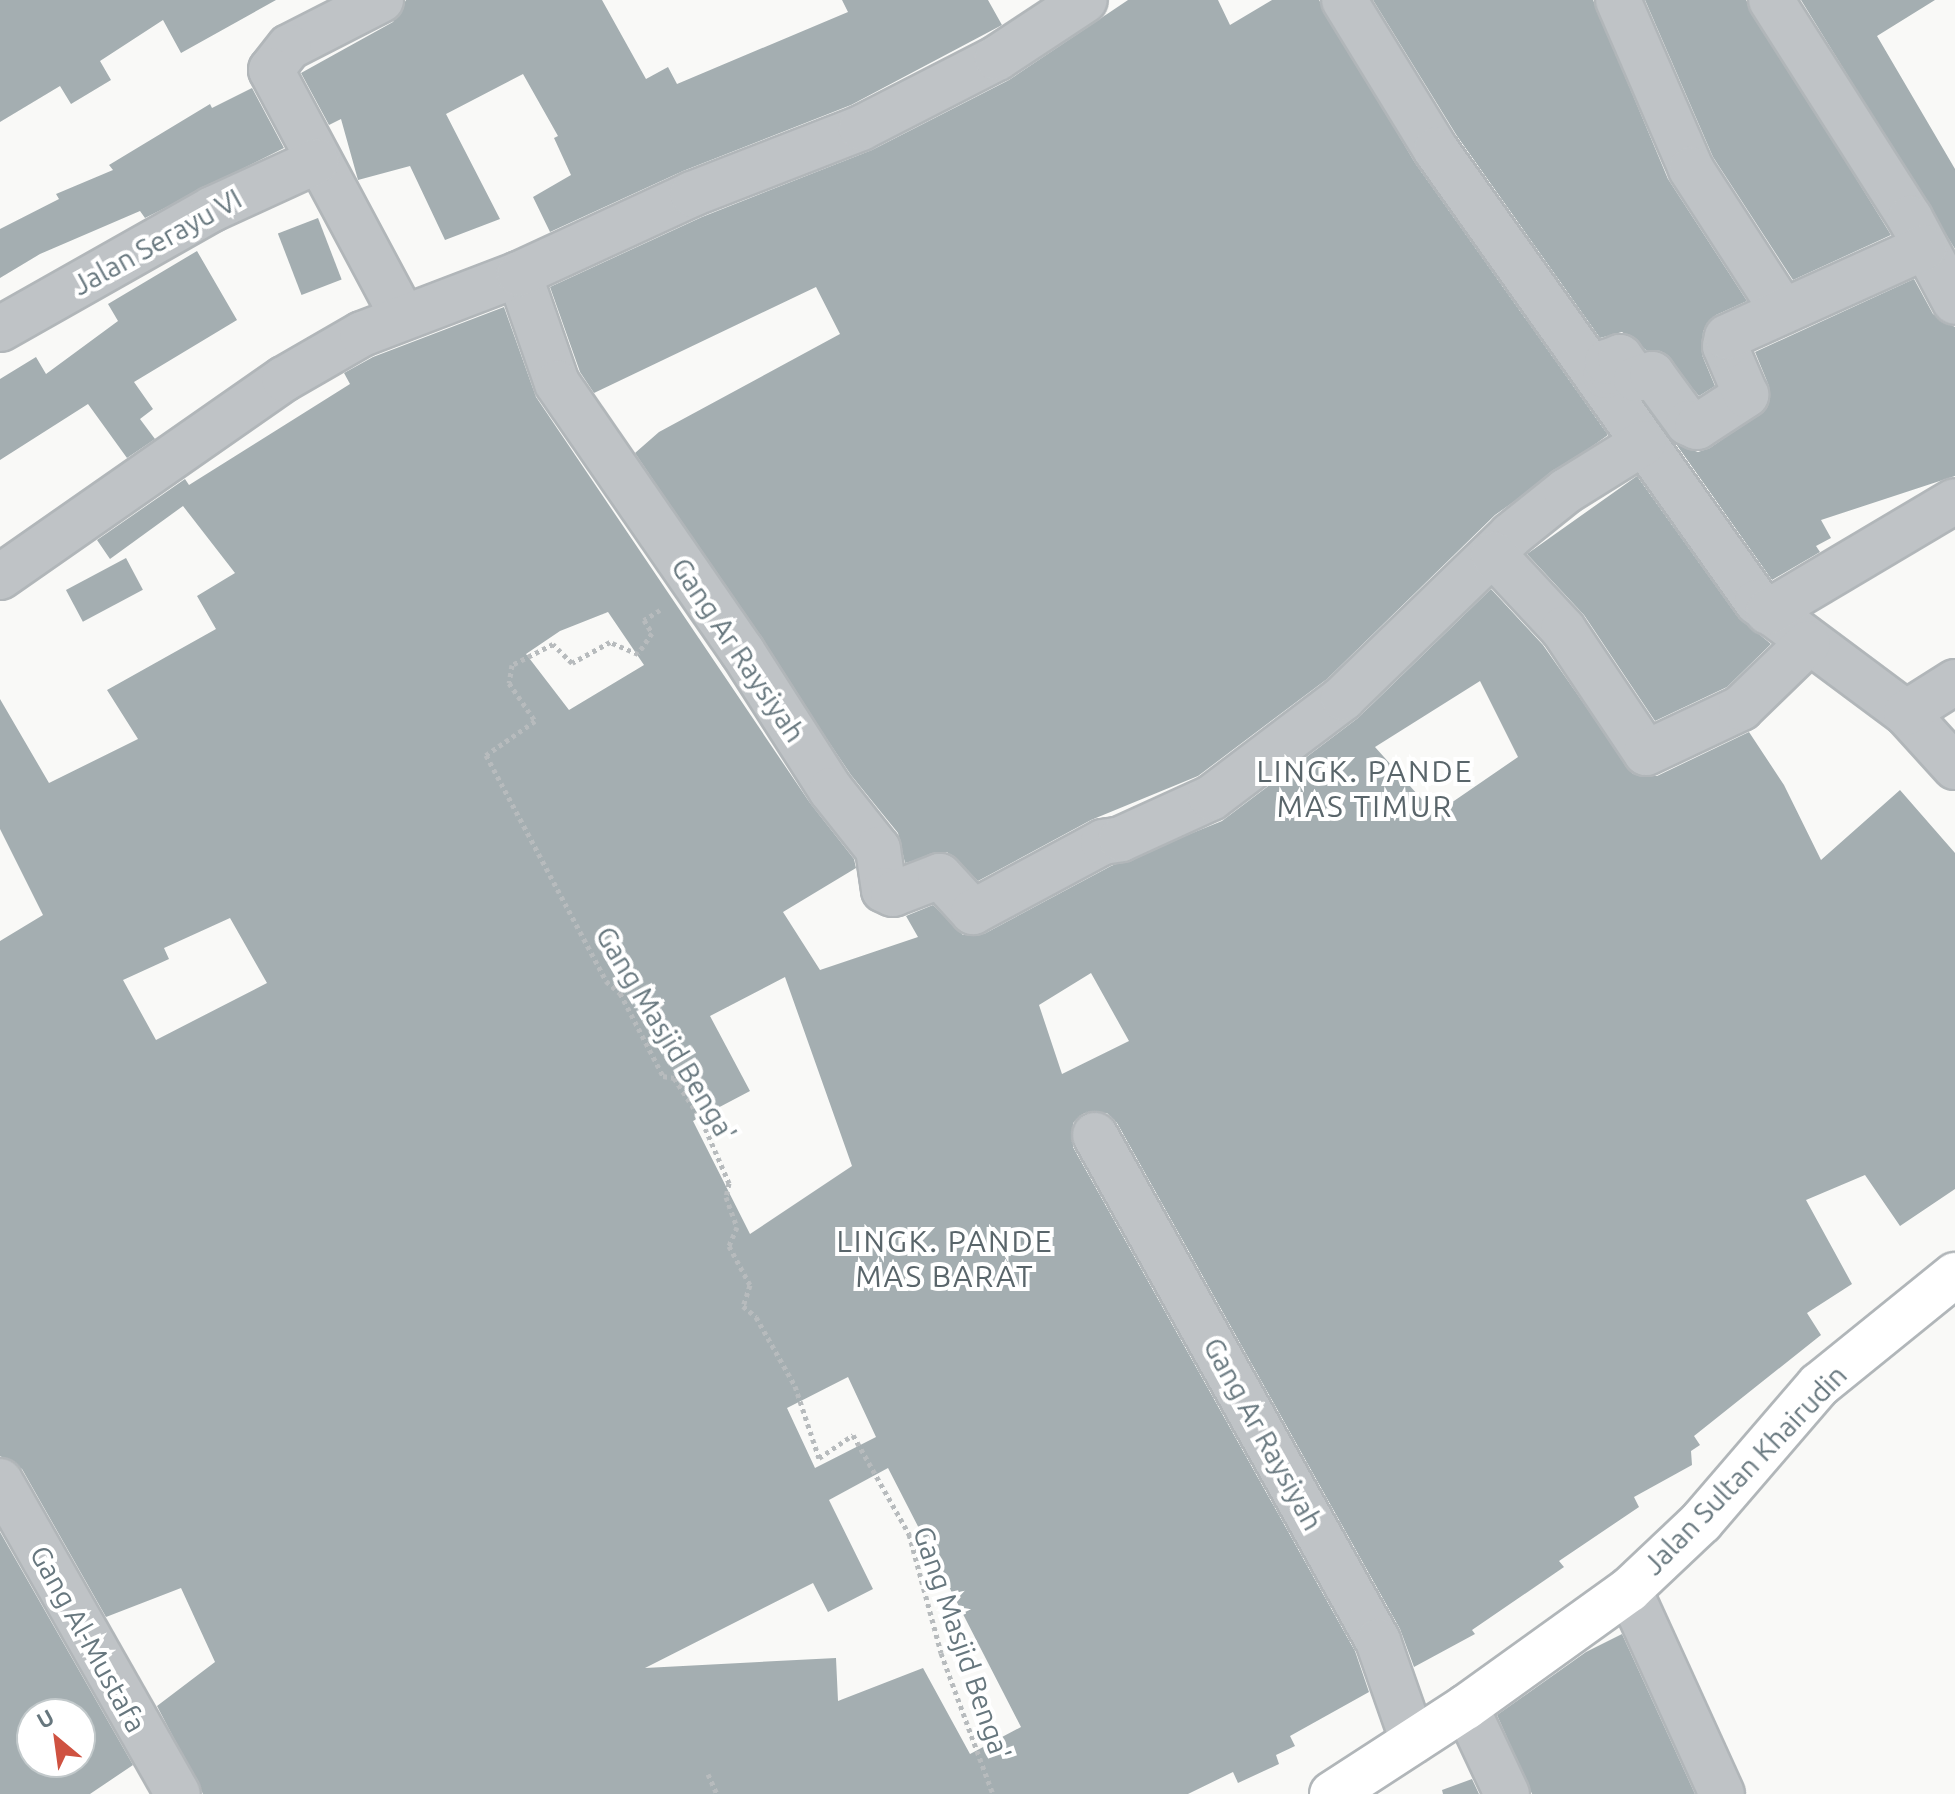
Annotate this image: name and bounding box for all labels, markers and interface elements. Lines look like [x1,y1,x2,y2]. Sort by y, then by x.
street label: Jalan Serayu VI [67,182,247,302]
street label: Gang Ar Raysiyah [664,552,812,748]
district label: LINGK. PANDE MAS TIMUR [1257,753,1473,824]
street label: Gang Masjid Benga' [589,920,743,1148]
district label: LINGK. PANDE MAS BARAT [837,1223,1053,1294]
street label: Gang Ar Raysiyah [1196,1332,1330,1536]
street label: Jalan Sultan Khairudin [1636,1358,1854,1582]
street label: Gang Masjid Benga' [906,1522,1018,1764]
street label: Gang Al-Mustafa [23,1540,153,1738]
north arrow [16,1698,96,1778]
text: U [32,1704,58,1733]

